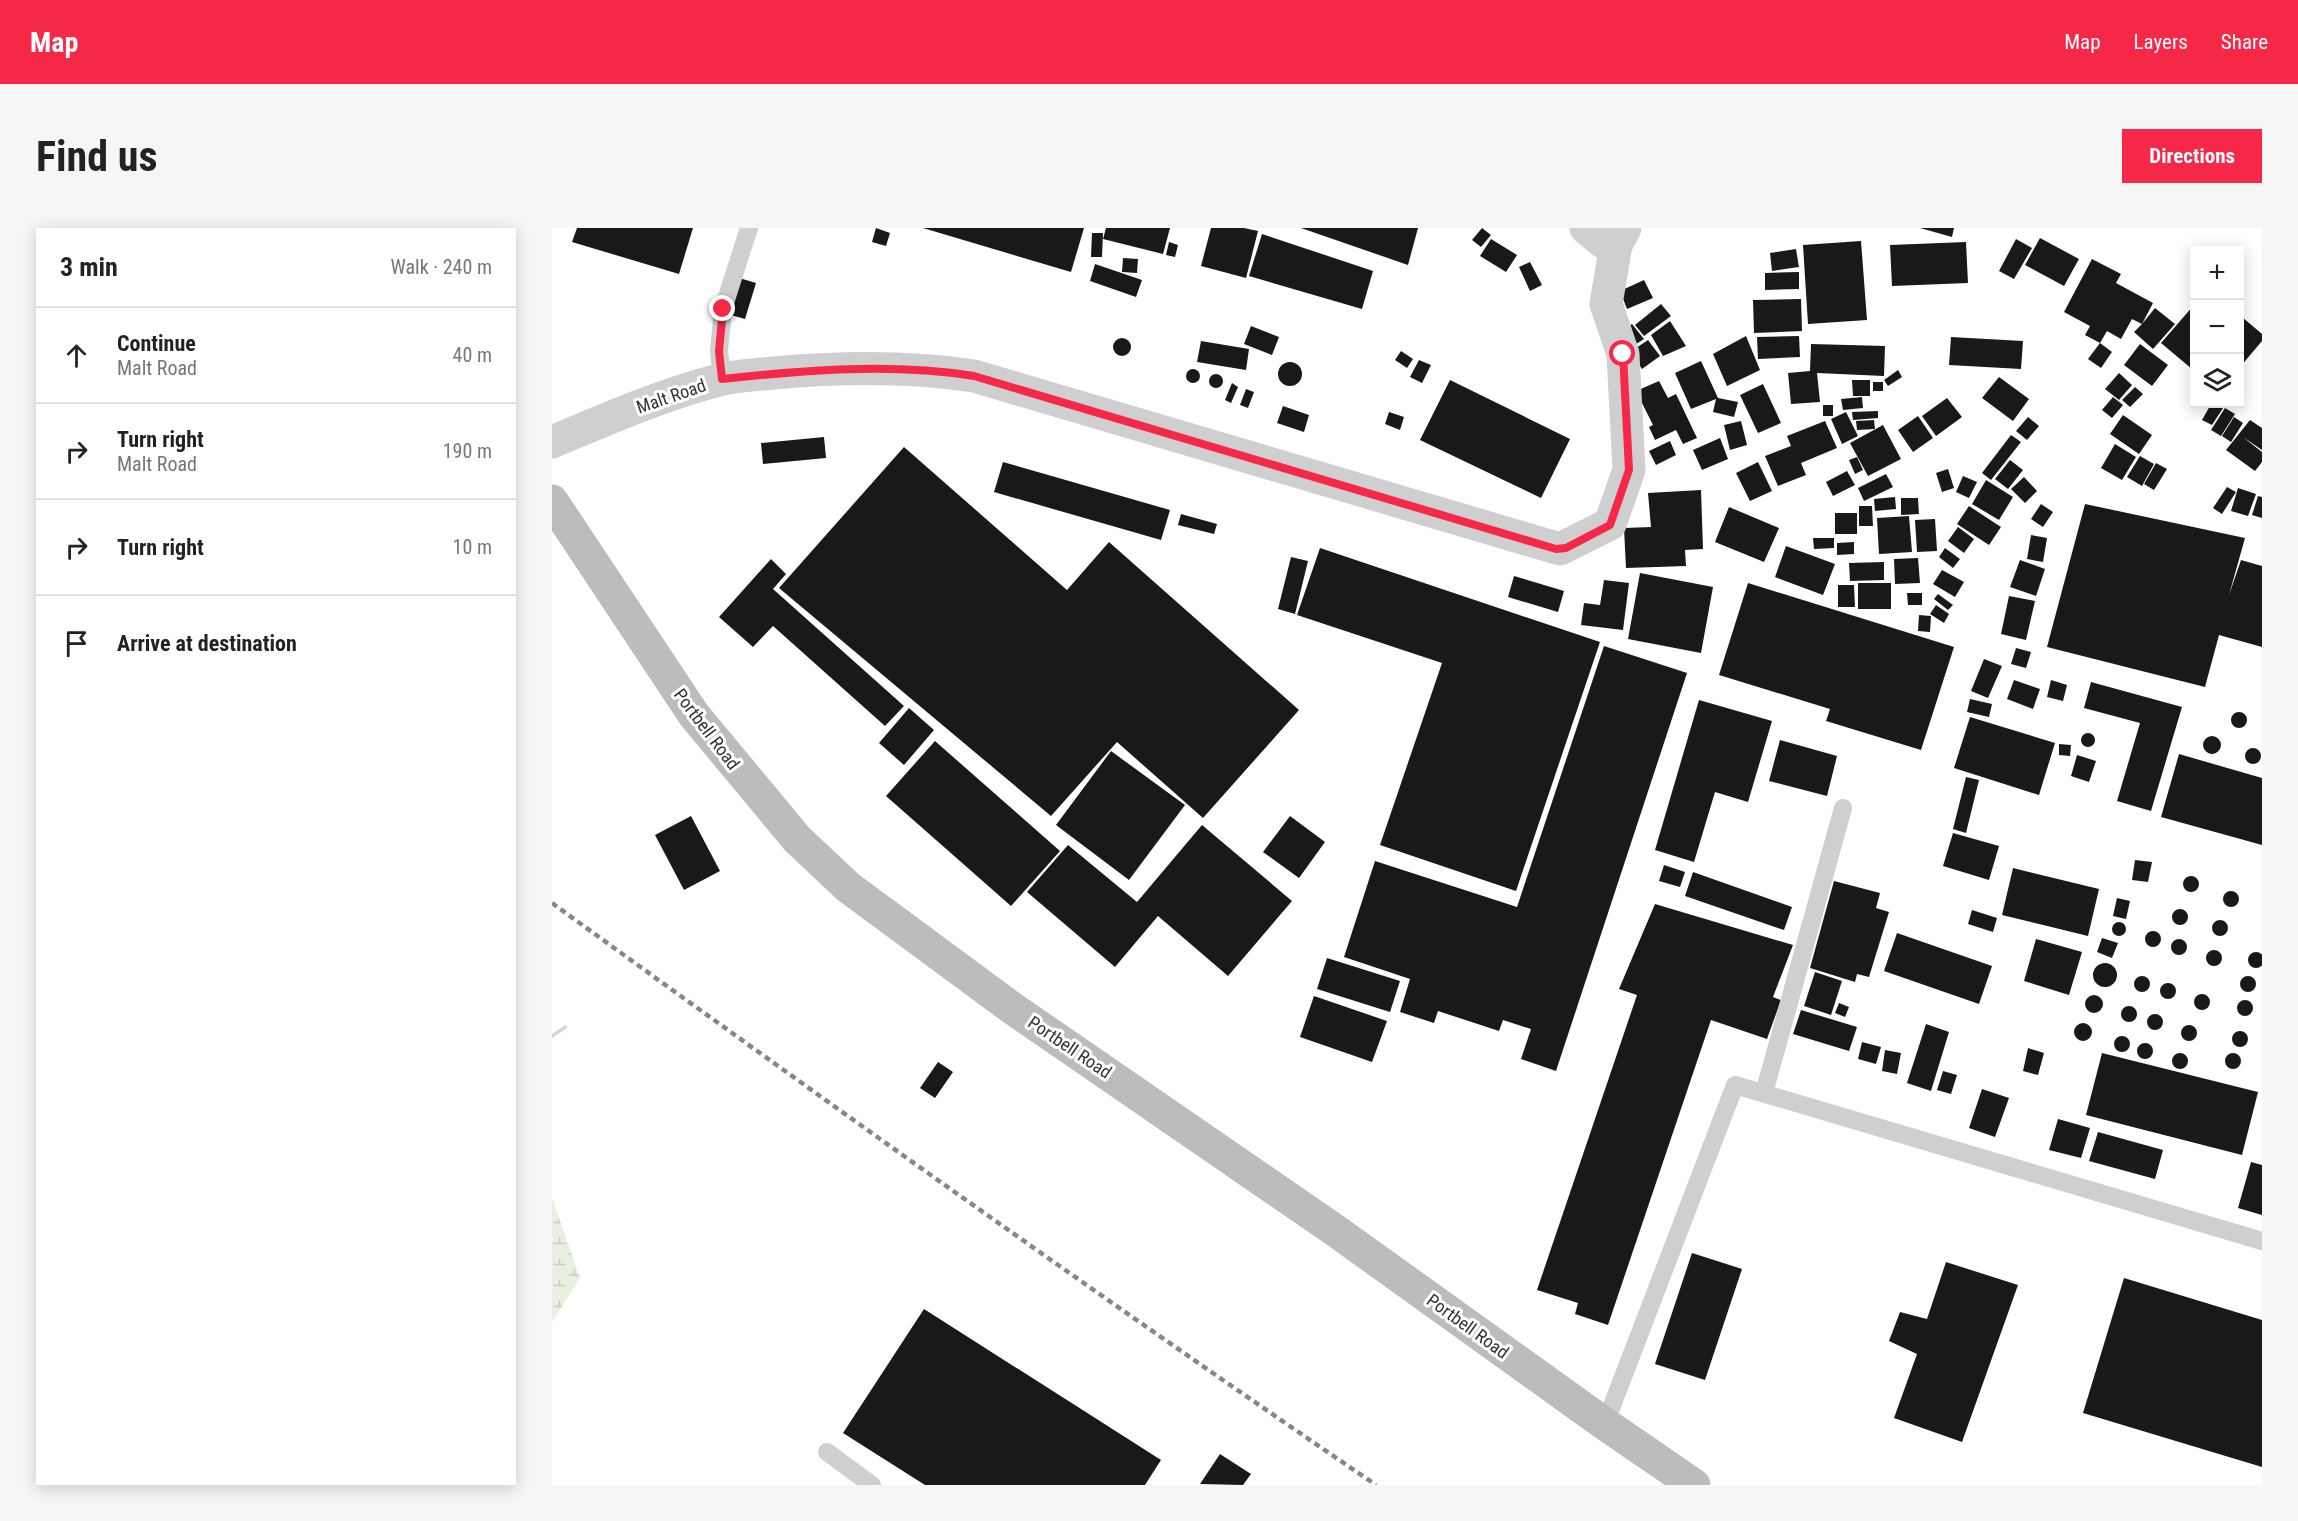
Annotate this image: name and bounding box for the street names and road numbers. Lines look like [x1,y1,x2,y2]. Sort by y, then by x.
street label: Malt Road [634,374,708,418]
street label: Portbell Road [670,684,744,774]
street label: Portbell Road [1024,1011,1116,1083]
street label: Portbell Road [1423,1289,1513,1363]

